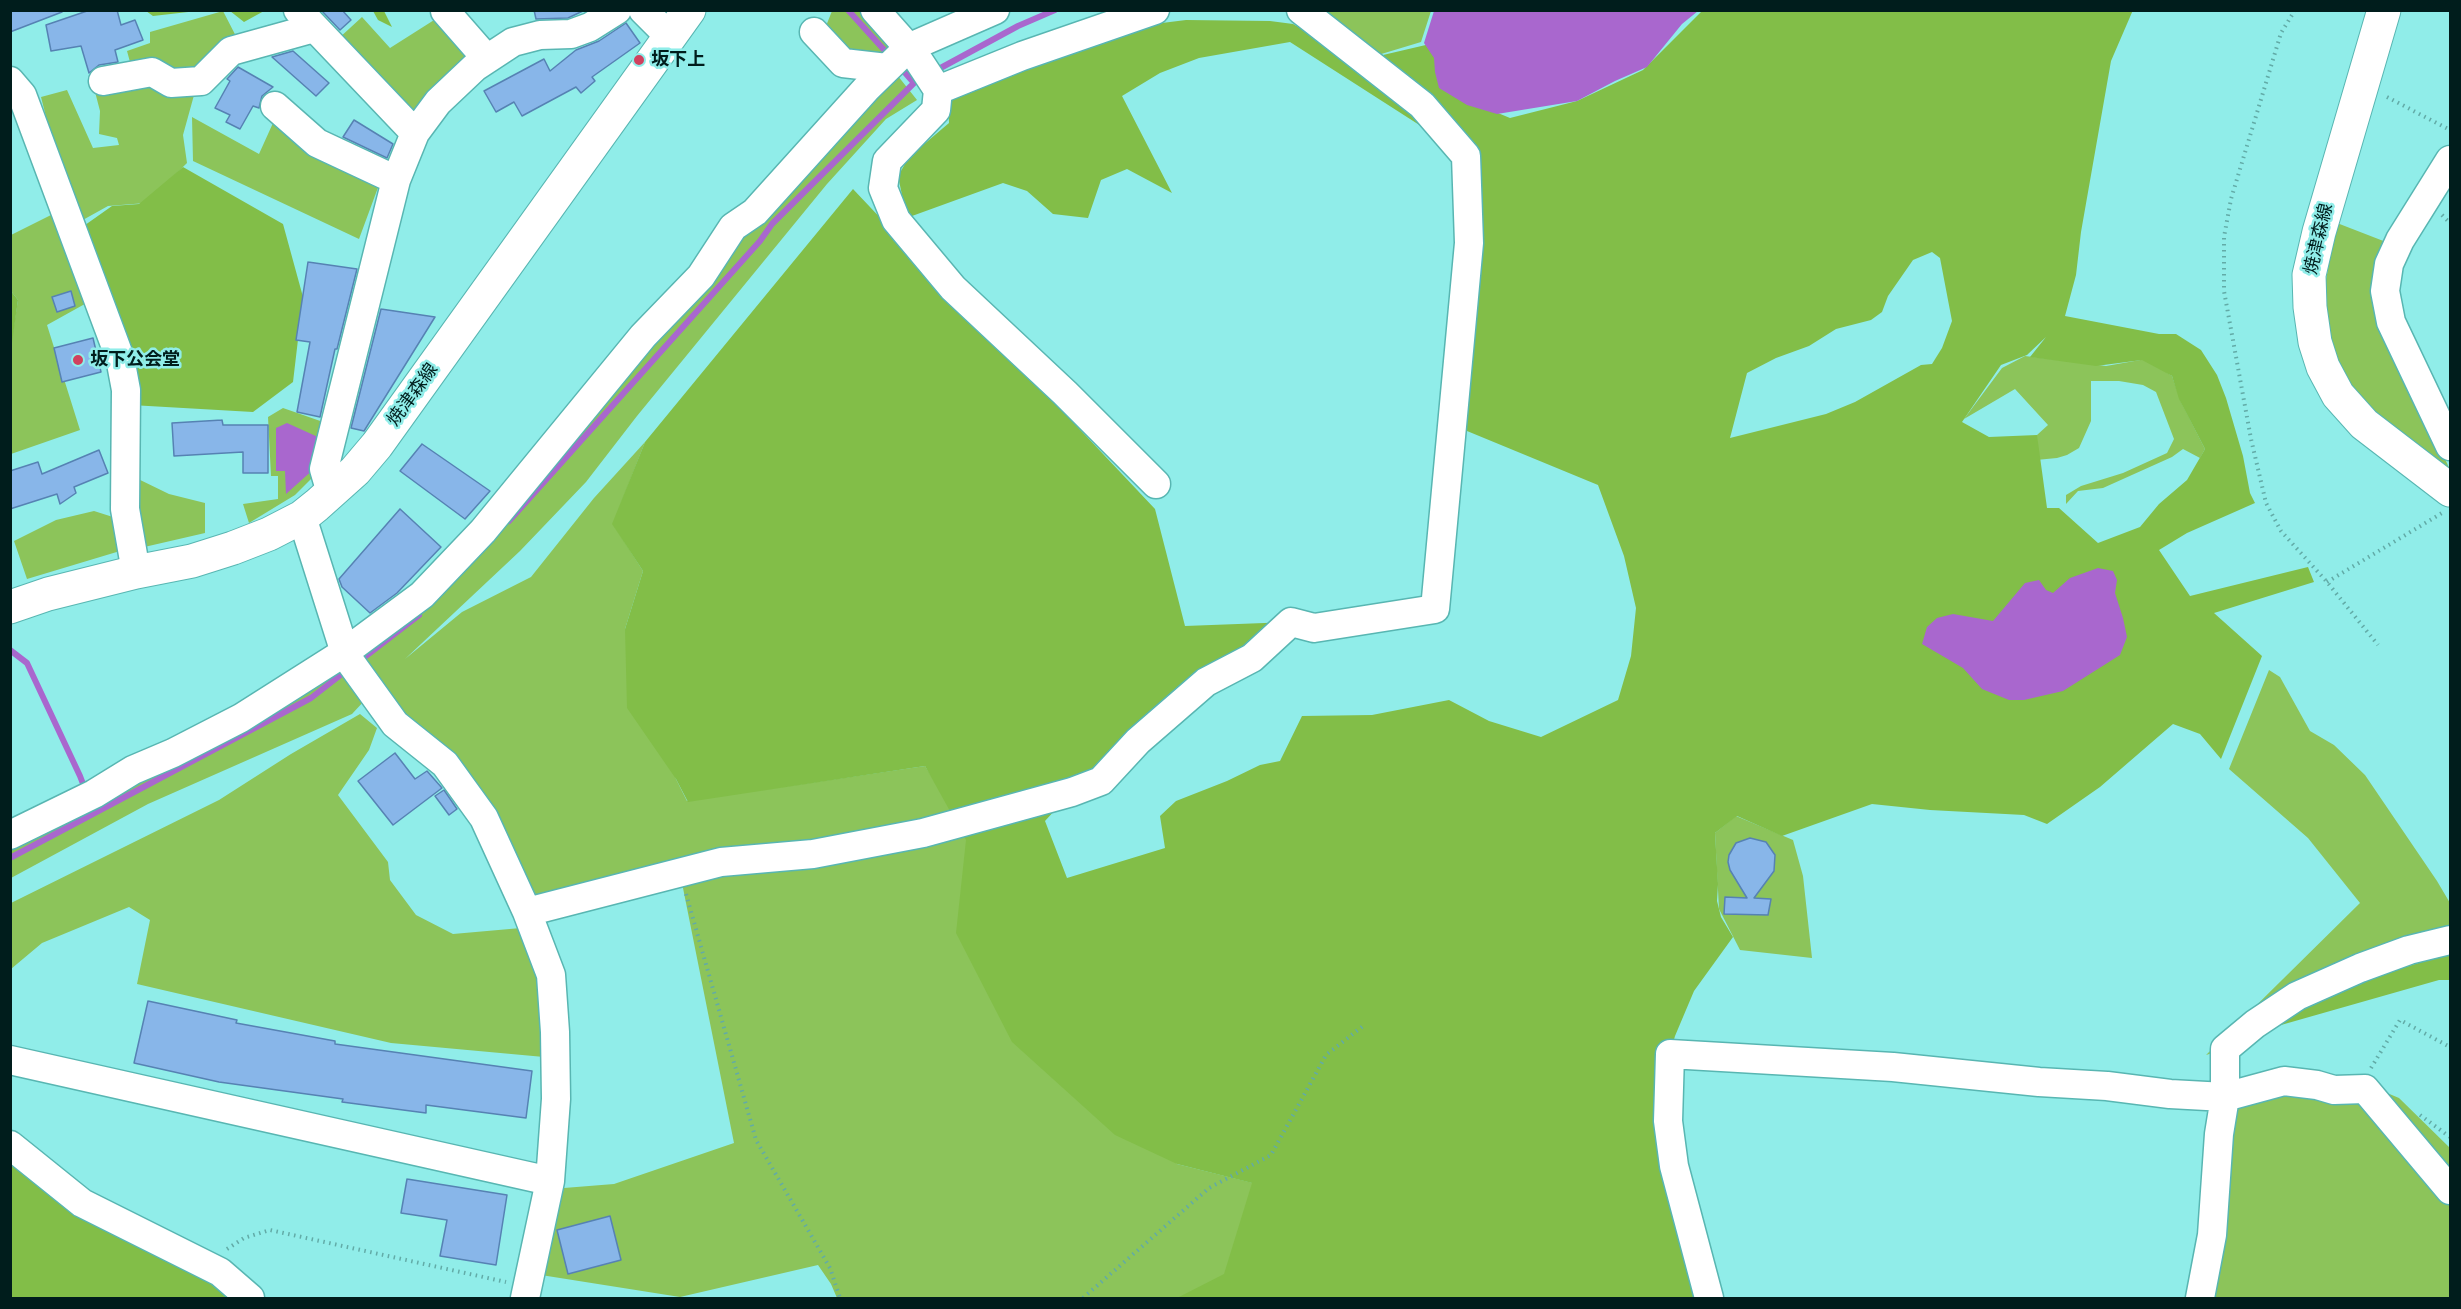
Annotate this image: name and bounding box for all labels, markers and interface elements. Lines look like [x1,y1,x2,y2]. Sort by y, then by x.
place label: 坂下上 [651,49,705,71]
marker: 坂下上 [632,53,646,67]
street label: 焼津森線 [2300,201,2338,277]
place label: 坂下公会堂 [90,349,180,371]
marker: 坂下公会堂 [71,353,85,367]
street label: 焼津森線 [383,360,443,430]

